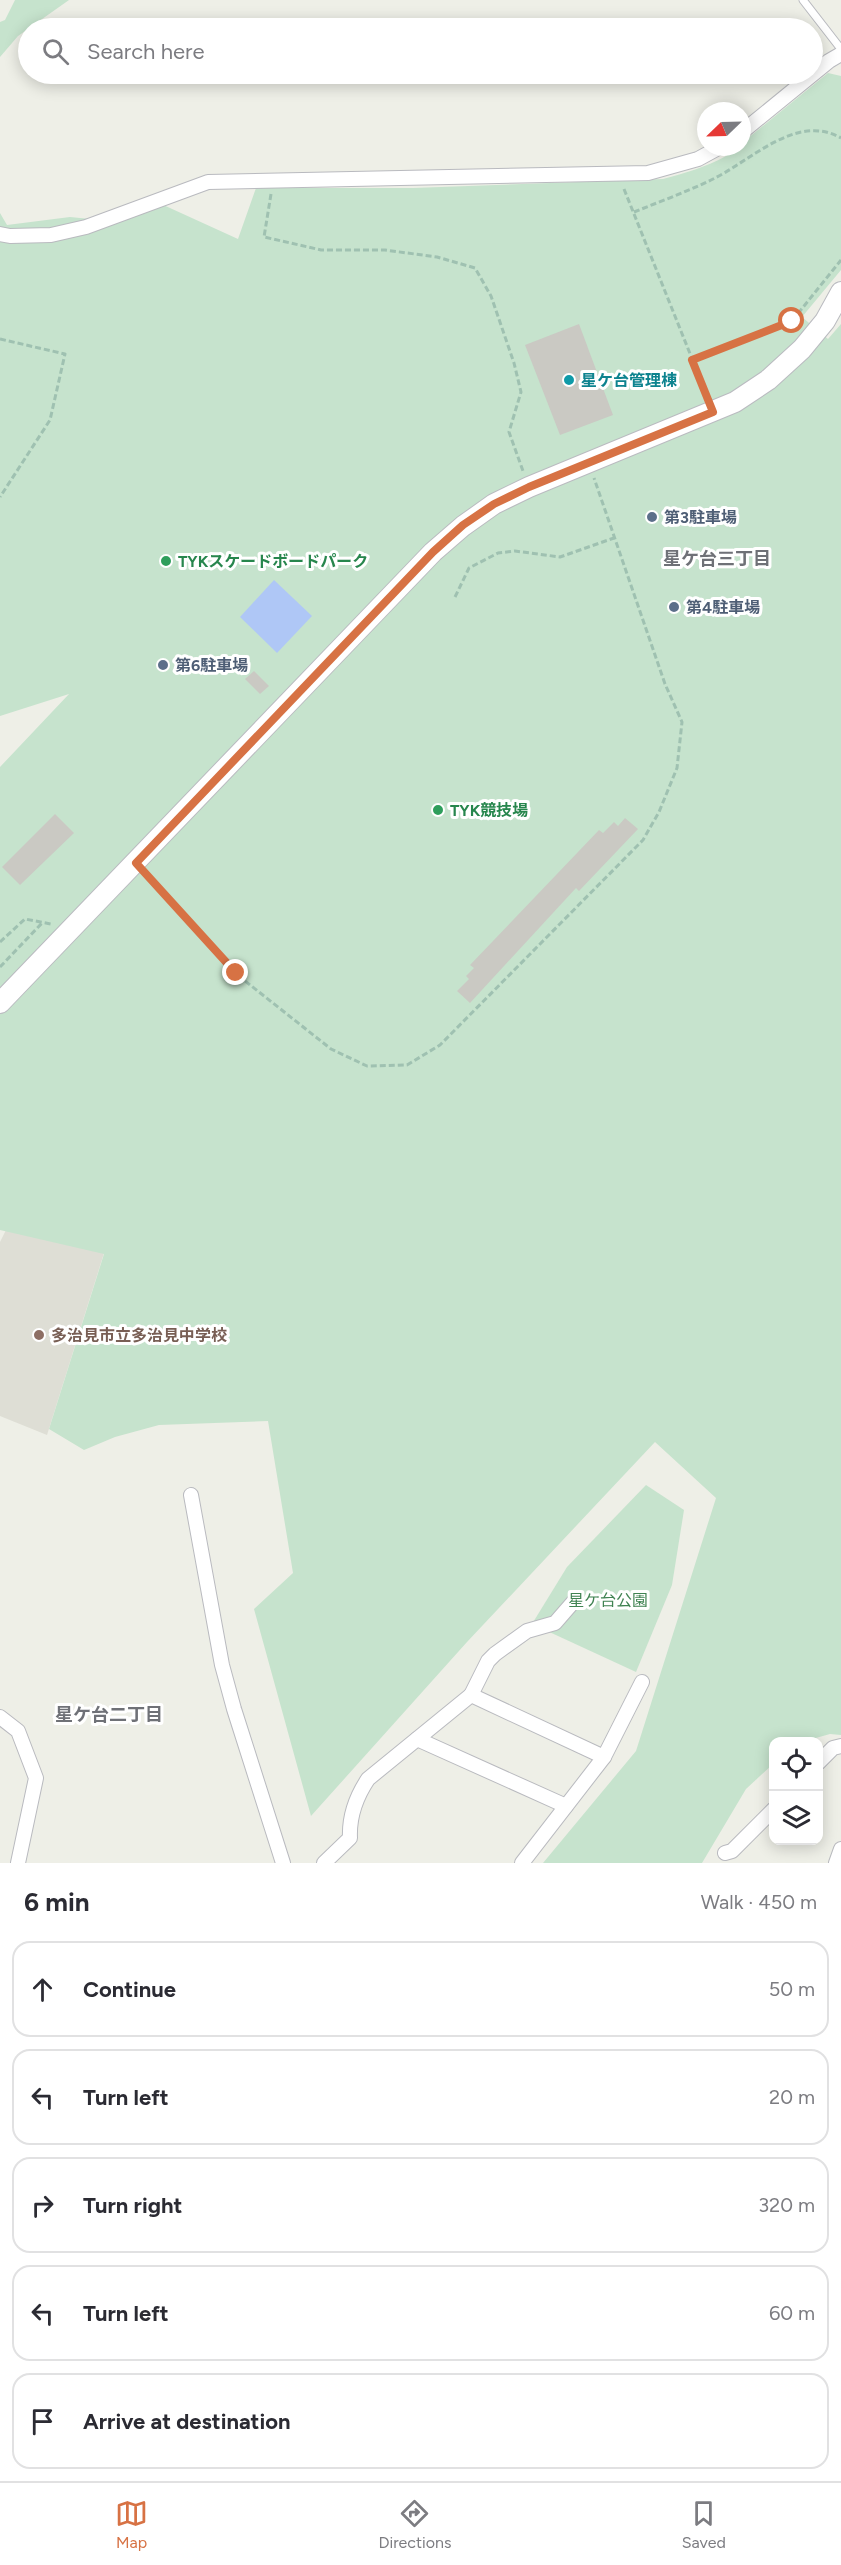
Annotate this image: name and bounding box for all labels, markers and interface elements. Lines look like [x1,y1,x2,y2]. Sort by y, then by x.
search box [18,18,823,84]
icon: search [39,35,72,68]
text: Search here [87,38,205,65]
north arrow [697,102,751,156]
route start [778,307,804,333]
place label: 星ケ台管理棟 [581,371,677,390]
marker: 星ケ台管理棟 [562,373,576,387]
place label: 第3駐車場 [664,508,737,527]
marker: 第3駐車場 [645,510,659,524]
district label: 星ケ台三丁目 [663,548,771,570]
place label: TYKスケードボードパーク [178,552,368,571]
marker: TYKスケードボードパーク [159,554,173,568]
place label: 第4駐車場 [686,598,760,617]
marker: 第4駐車場 [667,600,681,614]
place label: 第6駐車場 [175,656,248,675]
marker: 第6駐車場 [156,658,170,672]
place label: TYK競技場 [450,801,528,820]
marker: TYK競技場 [431,803,445,817]
route end [222,959,248,985]
place label: 多治見市立多治見中学校 [51,1326,227,1345]
marker: 多治見市立多治見中学校 [32,1328,46,1342]
park label: 星ケ台公園 [568,1591,648,1610]
district label: 星ケ台二丁目 [55,1704,163,1726]
map controls [769,1737,823,1845]
button: locate [769,1737,823,1791]
button: layers [769,1791,823,1845]
text: 6 min [24,1886,90,1918]
text: Walk · 450 m [701,1890,817,1914]
icon: ahead [26,1973,59,2006]
text: Continue [83,1976,176,2003]
text: 50 m [769,1977,815,2001]
icon: left [26,2081,59,2114]
text: Turn left [83,2084,169,2111]
text: 20 m [769,2085,815,2109]
icon: right [26,2189,59,2222]
text: Turn right [83,2192,182,2219]
text: 320 m [758,2193,815,2217]
icon: left [26,2297,59,2330]
text: Turn left [83,2300,169,2327]
text: 60 m [769,2301,815,2325]
icon: arrive [26,2405,59,2438]
text: Arrive at destination [83,2408,291,2435]
tab: Map [115,2497,148,2552]
tab: Directions [378,2497,451,2552]
tab: Saved [682,2497,726,2552]

